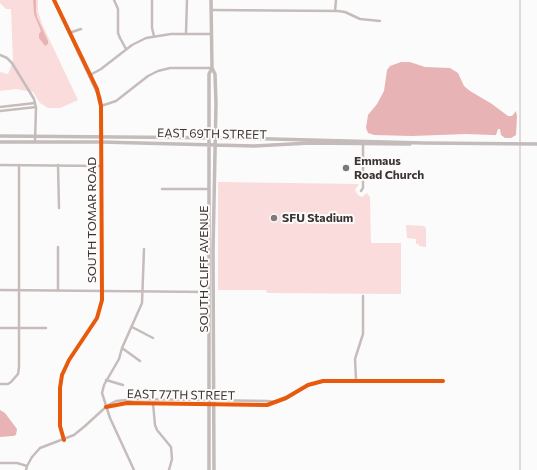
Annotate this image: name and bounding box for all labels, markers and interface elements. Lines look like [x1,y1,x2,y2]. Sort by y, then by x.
street label: EAST 69TH STREET [157,126,267,142]
place label: Emmaus Road Church [354,154,424,182]
street label: SOUTH TOMAR ROAD [85,157,99,283]
marker: Emmaus Road Church [341,163,351,173]
street label: SOUTH CLIFF AVENUE [197,206,211,332]
place label: SFU Stadium [282,211,353,225]
marker: SFU Stadium [269,213,279,223]
street label: EAST 77TH STREET [127,387,235,403]

